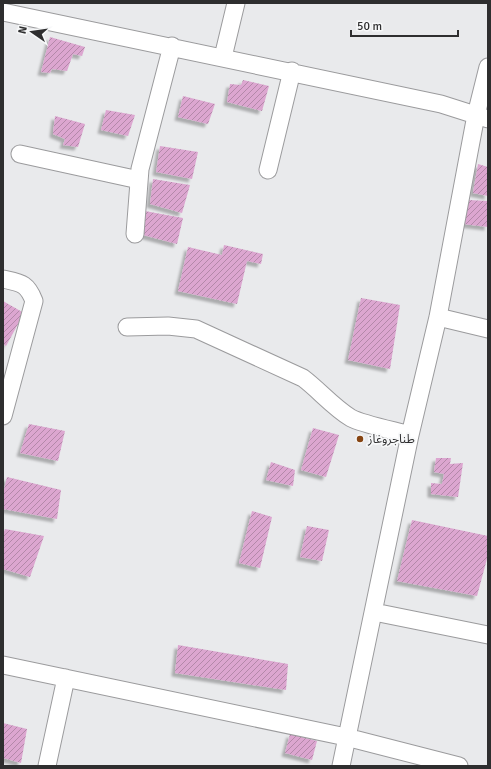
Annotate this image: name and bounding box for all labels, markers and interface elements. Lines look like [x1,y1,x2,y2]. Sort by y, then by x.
north arrow [12,12,52,52]
scale bar [351,12,458,38]
text: 50 m [357,19,382,34]
text: N [16,25,30,35]
place label: طناجروغاز [367,432,415,447]
marker: طناجروغاز [355,434,365,444]

